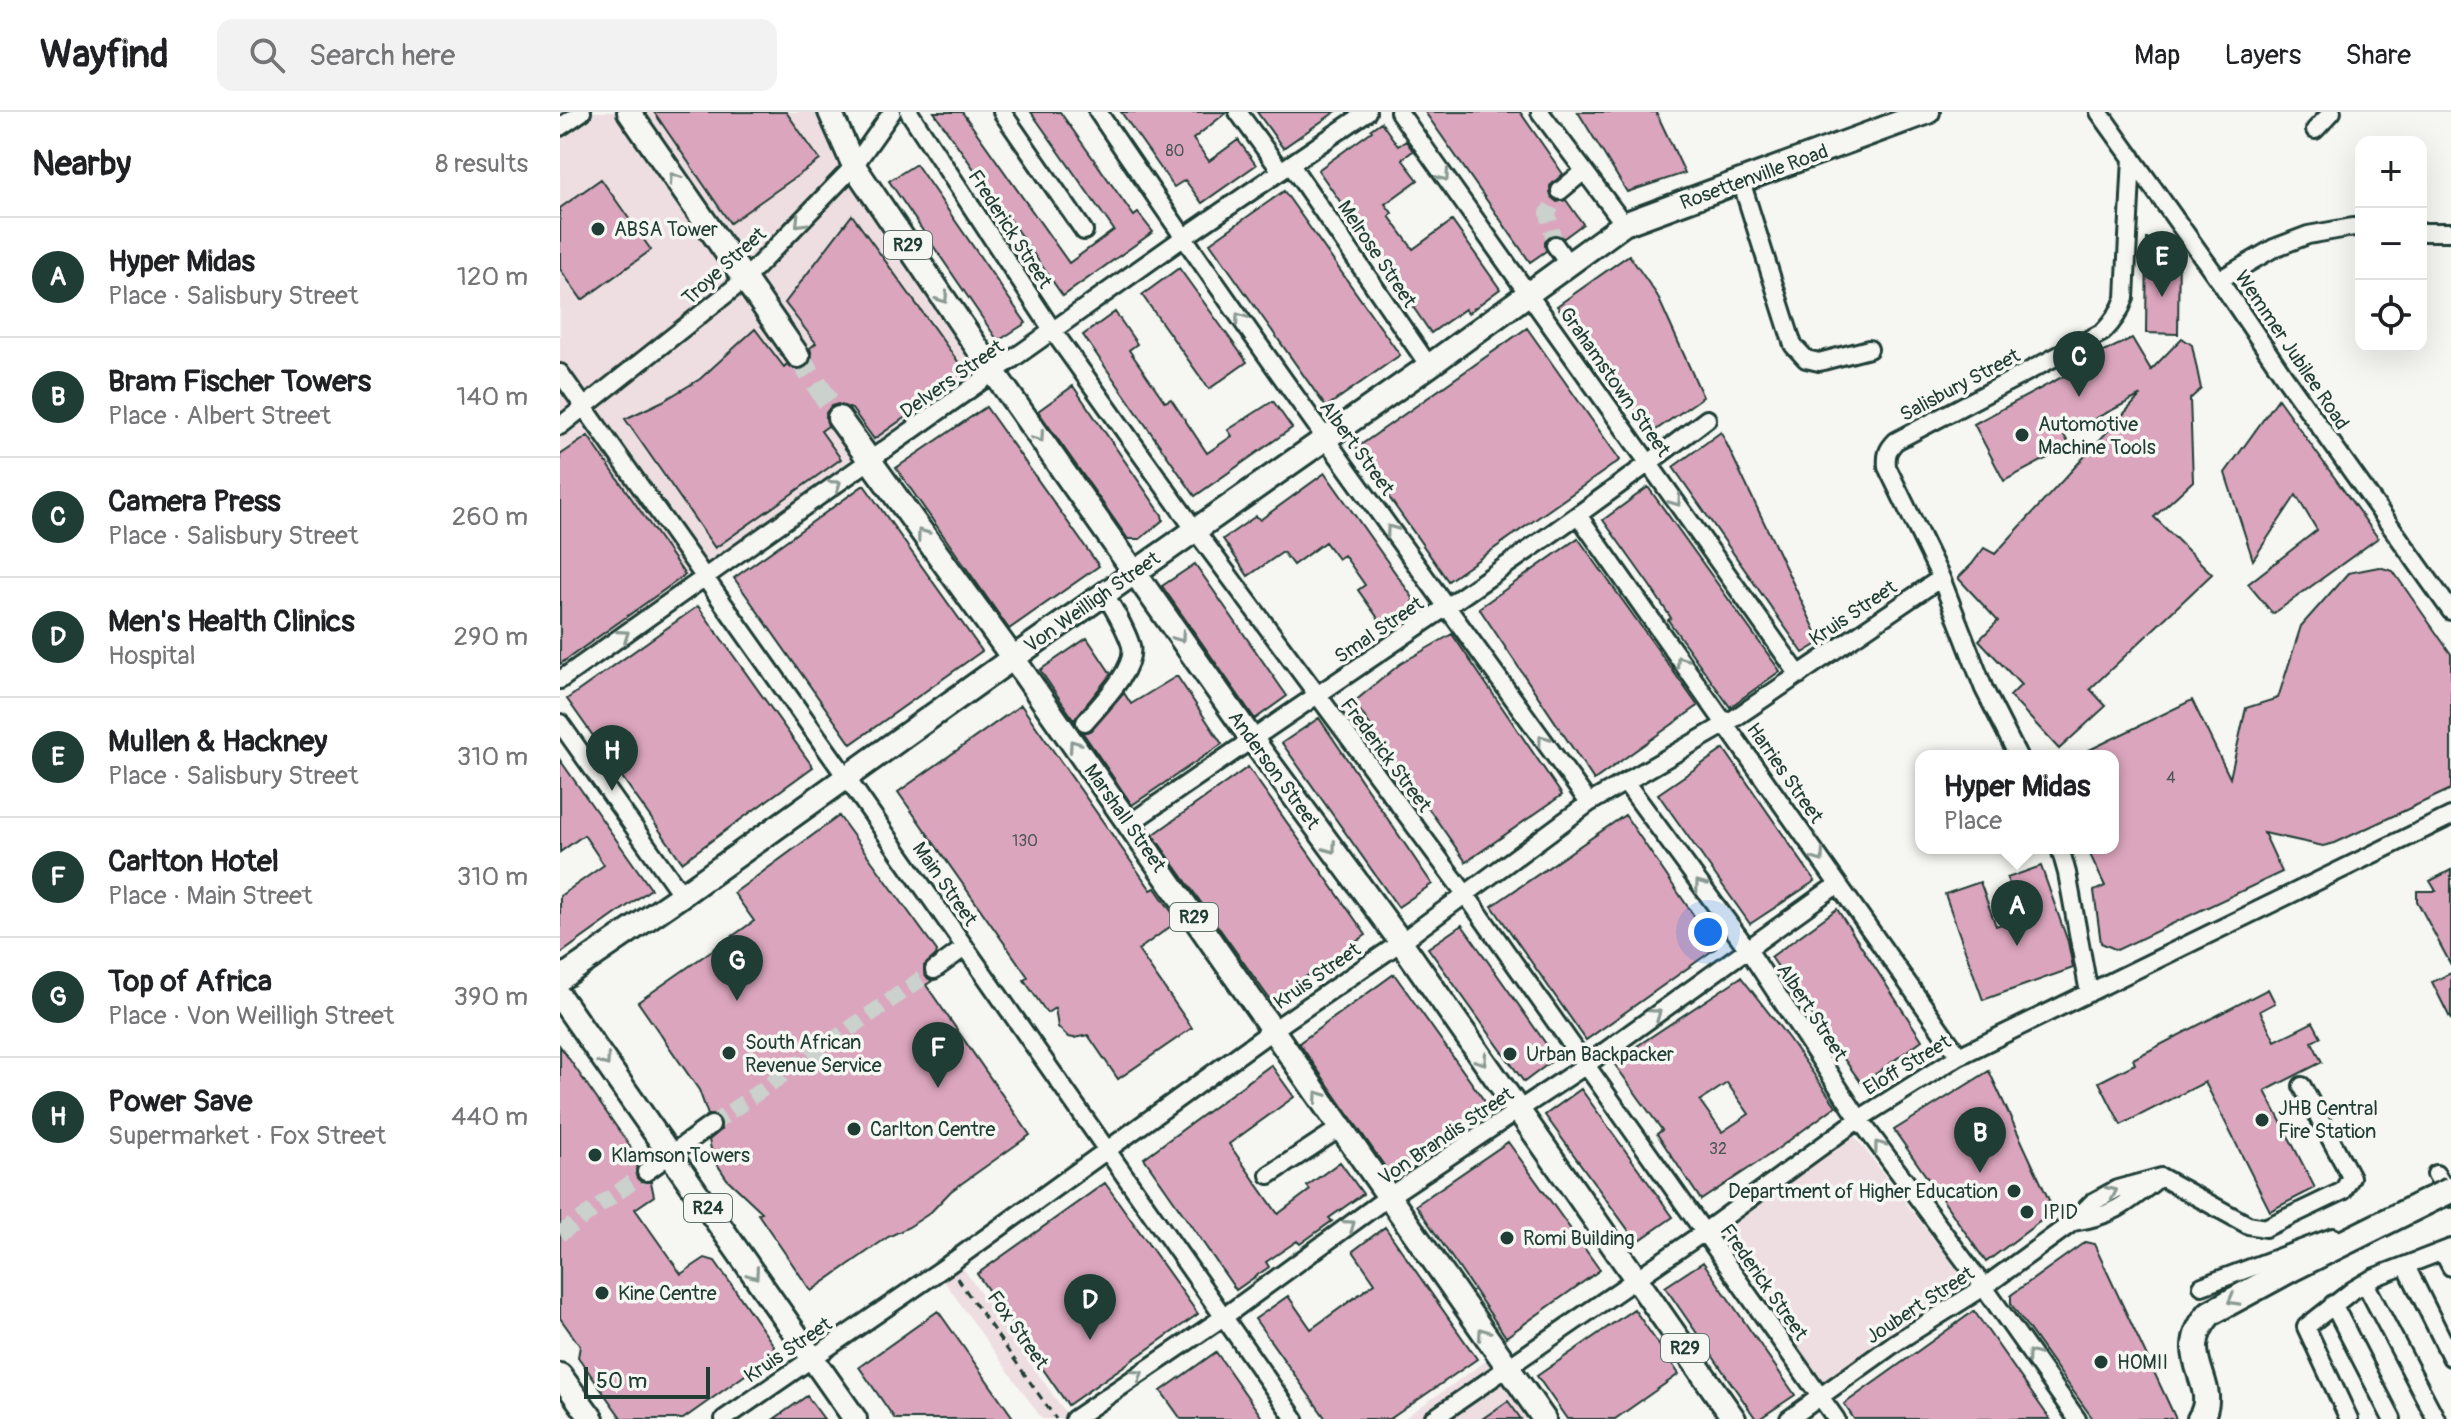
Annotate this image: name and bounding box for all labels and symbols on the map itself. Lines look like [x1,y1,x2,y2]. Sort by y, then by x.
street label: Rosettenville Road [1677,139,1831,215]
house number: 80 [1166,141,1185,161]
street label: Frederick Street [962,165,1058,294]
one-way arrow [1434,167,1449,181]
one-way arrow [669,172,684,186]
street label: Melrose Street [1332,196,1423,313]
one-way arrow [795,213,809,227]
place label: ABSA Tower [614,217,718,242]
marker: ABSA Tower [589,220,607,238]
street label: Troye Street [677,221,772,310]
road number: R29 [884,231,932,259]
pin: E [2136,231,2188,297]
street label: Wemmer Jubilee Road [2229,266,2355,434]
one-way arrow [933,289,948,303]
street label: Grahamstown Street [1554,302,1676,462]
one-way arrow [1235,313,1250,327]
pin: C [2053,331,2105,397]
street label: Delvers Street [895,334,1009,424]
street label: Salisbury Street [1896,342,2025,427]
street label: Albert Street [1314,396,1400,501]
place label: Automotive Machine Tools [2038,412,2156,460]
marker: Automotive Machine Tools [2013,426,2031,444]
one-way arrow [1029,429,1044,443]
one-way arrow [828,480,842,495]
one-way arrow [1666,493,1681,507]
one-way arrow [1386,524,1401,538]
one-way arrow [917,528,932,543]
street label: Von Weilligh Street [1019,545,1165,658]
street label: Kruis Street [1804,574,1902,651]
street label: Smal Street [1330,591,1429,669]
one-way arrow [1170,628,1185,643]
one-way arrow [615,630,630,645]
one-way arrow [1676,655,1691,669]
street label: Frederick Street [1335,693,1438,818]
street label: Anderson Street [1223,706,1326,835]
street label: Harries Street [1741,718,1829,829]
pin: H [586,725,638,791]
one-way arrow [1539,735,1553,749]
one-way arrow [1069,739,1084,753]
street label: Marshall Street [1078,759,1172,878]
house number: 4 [2166,768,2176,788]
house number: 130 [1012,831,1038,851]
street label: Main Street [907,837,984,932]
one-way arrow [1322,839,1336,854]
one-way arrow [1809,848,1824,862]
one-way arrow [1696,879,1710,894]
pin: A [1991,880,2043,946]
road number: R29 [1170,903,1218,931]
your location [1688,912,1728,952]
pin: G [711,935,763,1001]
street label: Kruis Street [1269,936,1366,1015]
street label: Albert Street [1771,959,1853,1066]
one-way arrow [1648,1009,1662,1023]
pin: F [912,1022,964,1088]
street label: Eloff Street [1859,1029,1956,1101]
place label: South African Revenue Service [745,1030,882,1078]
place label: Urban Backpacker [1526,1042,1674,1067]
marker: South African Revenue Service [720,1044,738,1062]
marker: Urban Backpacker [1501,1045,1519,1063]
one-way arrow [1472,1051,1487,1065]
one-way arrow [595,1052,610,1066]
street label: Von Brandis Street [1374,1081,1519,1190]
one-way arrow [1313,1091,1328,1105]
place label: JHB Central Fire Station [2278,1096,2378,1144]
pin: B [1954,1107,2006,1173]
marker: JHB Central Fire Station [2253,1111,2271,1129]
place label: Carlton Centre [870,1117,996,1142]
marker: Carlton Centre [845,1120,863,1138]
house number: 32 [1709,1139,1727,1159]
one-way arrow [1874,1140,1888,1154]
place label: Klamson Towers [611,1143,750,1168]
marker: Klamson Towers [586,1146,604,1164]
place label: Department of Higher Education [1728,1179,1998,1204]
marker: Department of Higher Education [2005,1182,2023,1200]
one-way arrow [2104,1186,2119,1202]
road number: R24 [684,1194,732,1222]
place label: IPID [2043,1200,2078,1225]
marker: IPID [2018,1203,2036,1221]
street label: Frederick Street [1715,1219,1814,1346]
one-way arrow [1342,1220,1356,1235]
place label: Romi Building [1523,1226,1635,1251]
marker: Romi Building [1498,1229,1516,1247]
street label: Joubert Street [1861,1260,1980,1349]
one-way arrow [744,1265,759,1279]
pin: D [1064,1274,1116,1340]
place label: Kine Centre [618,1281,717,1306]
marker: Kine Centre [593,1284,611,1302]
street label: Fox Street [982,1286,1055,1375]
one-way arrow [2228,1290,2242,1306]
street label: Kruis Street [739,1311,837,1388]
one-way arrow [1478,1327,1493,1341]
road number: R29 [1661,1334,1709,1362]
one-way arrow [2028,1350,2042,1364]
place label: HOMII [2117,1350,2168,1375]
marker: HOMII [2092,1353,2110,1371]
scale bar [584,1363,710,1399]
one-way arrow [1130,1370,1144,1385]

